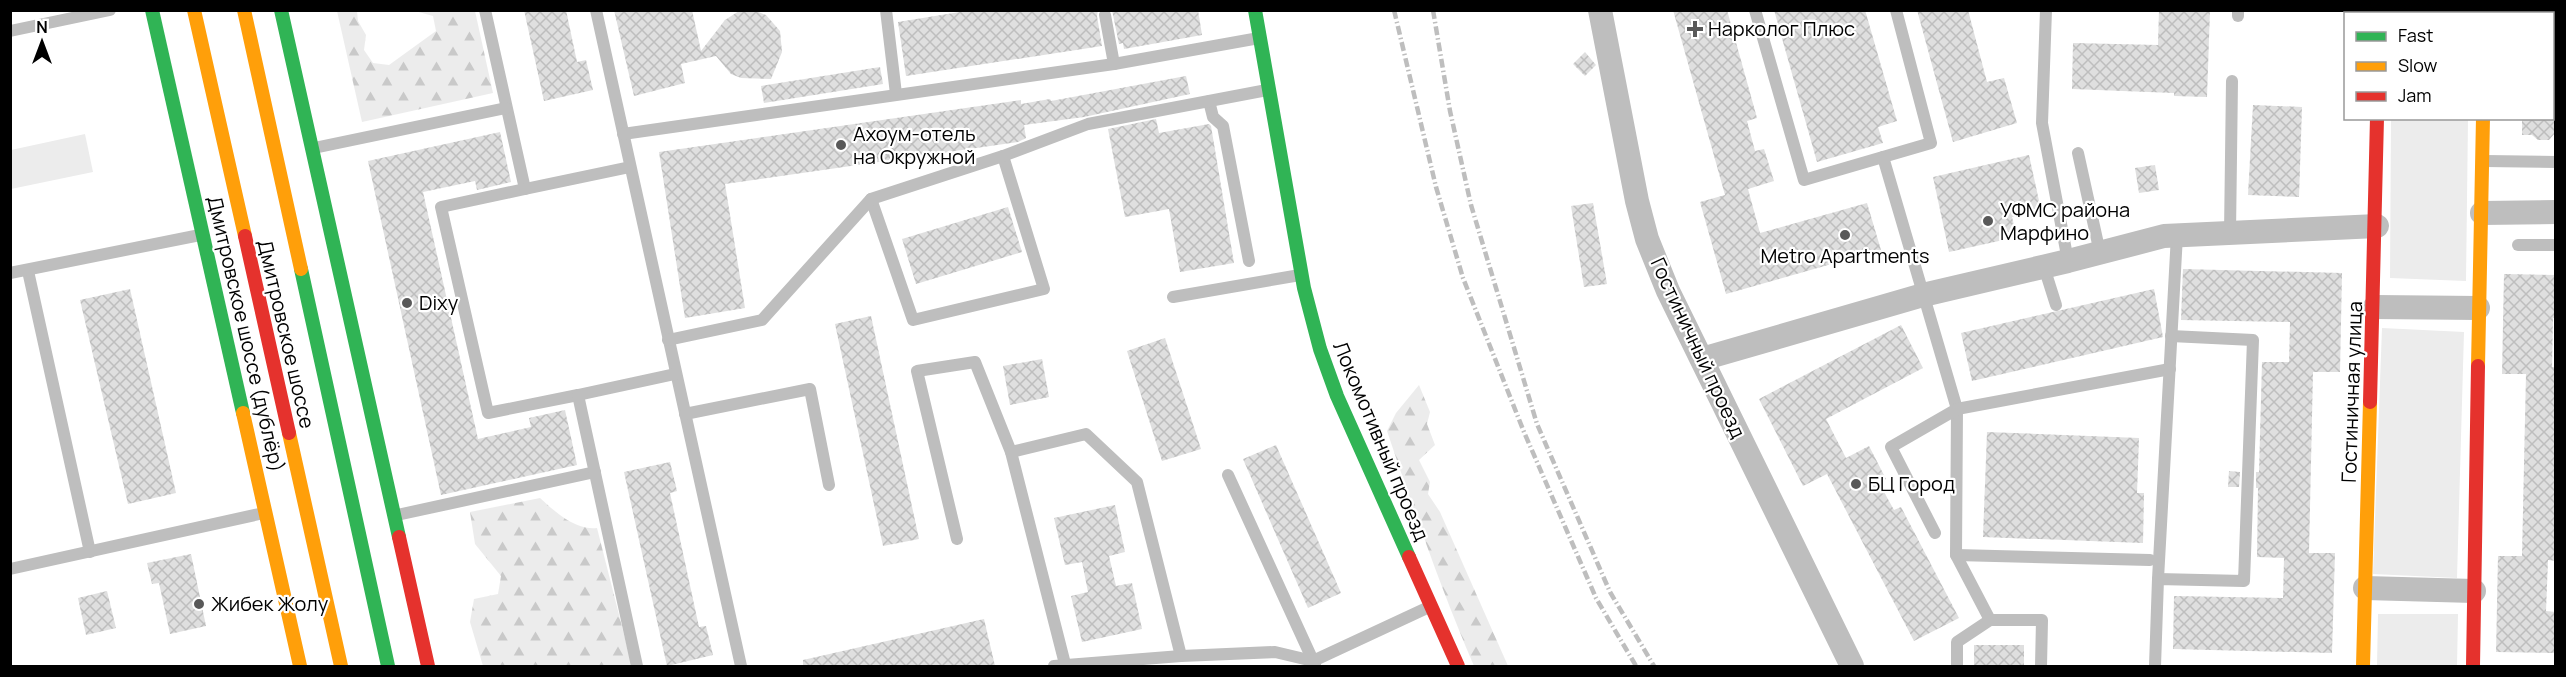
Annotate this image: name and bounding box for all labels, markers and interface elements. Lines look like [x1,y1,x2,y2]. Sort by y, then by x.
north arrow [12,12,72,72]
legend [2344,12,2554,120]
place label: Нарколог Плюс [1708,15,1855,42]
text: N [36,16,48,38]
marker: Нарколог Плюс [1686,20,1704,38]
text: Fast [2398,23,2433,47]
text: Slow [2398,53,2438,77]
text: Jam [2398,83,2432,107]
place label: Ахоум-отель на Окружной [853,120,976,170]
marker: Ахоум-отель на Окружной [834,138,848,152]
street label: Дмитровское шоссе (дублёр) [203,194,289,474]
place label: УФМС района Марфино [2000,196,2130,246]
marker: УФМС района Марфино [1981,214,1995,228]
marker: Metro Apartments [1838,228,1852,242]
street label: Дмитровское шоссе [253,237,319,431]
place label: Metro Apartments [1761,242,1929,269]
street label: Гостиничный проезд [1645,253,1752,442]
place label: Dixy [419,289,459,316]
marker: Dixy [400,296,414,310]
street label: Гостиничная улица [2335,301,2368,483]
street label: Локомотивный проезд [1327,337,1436,545]
place label: БЦ Город [1868,470,1955,497]
marker: БЦ Город [1849,477,1863,491]
place label: Жибек Жолу [211,590,329,617]
marker: Жибек Жолу [192,597,206,611]

